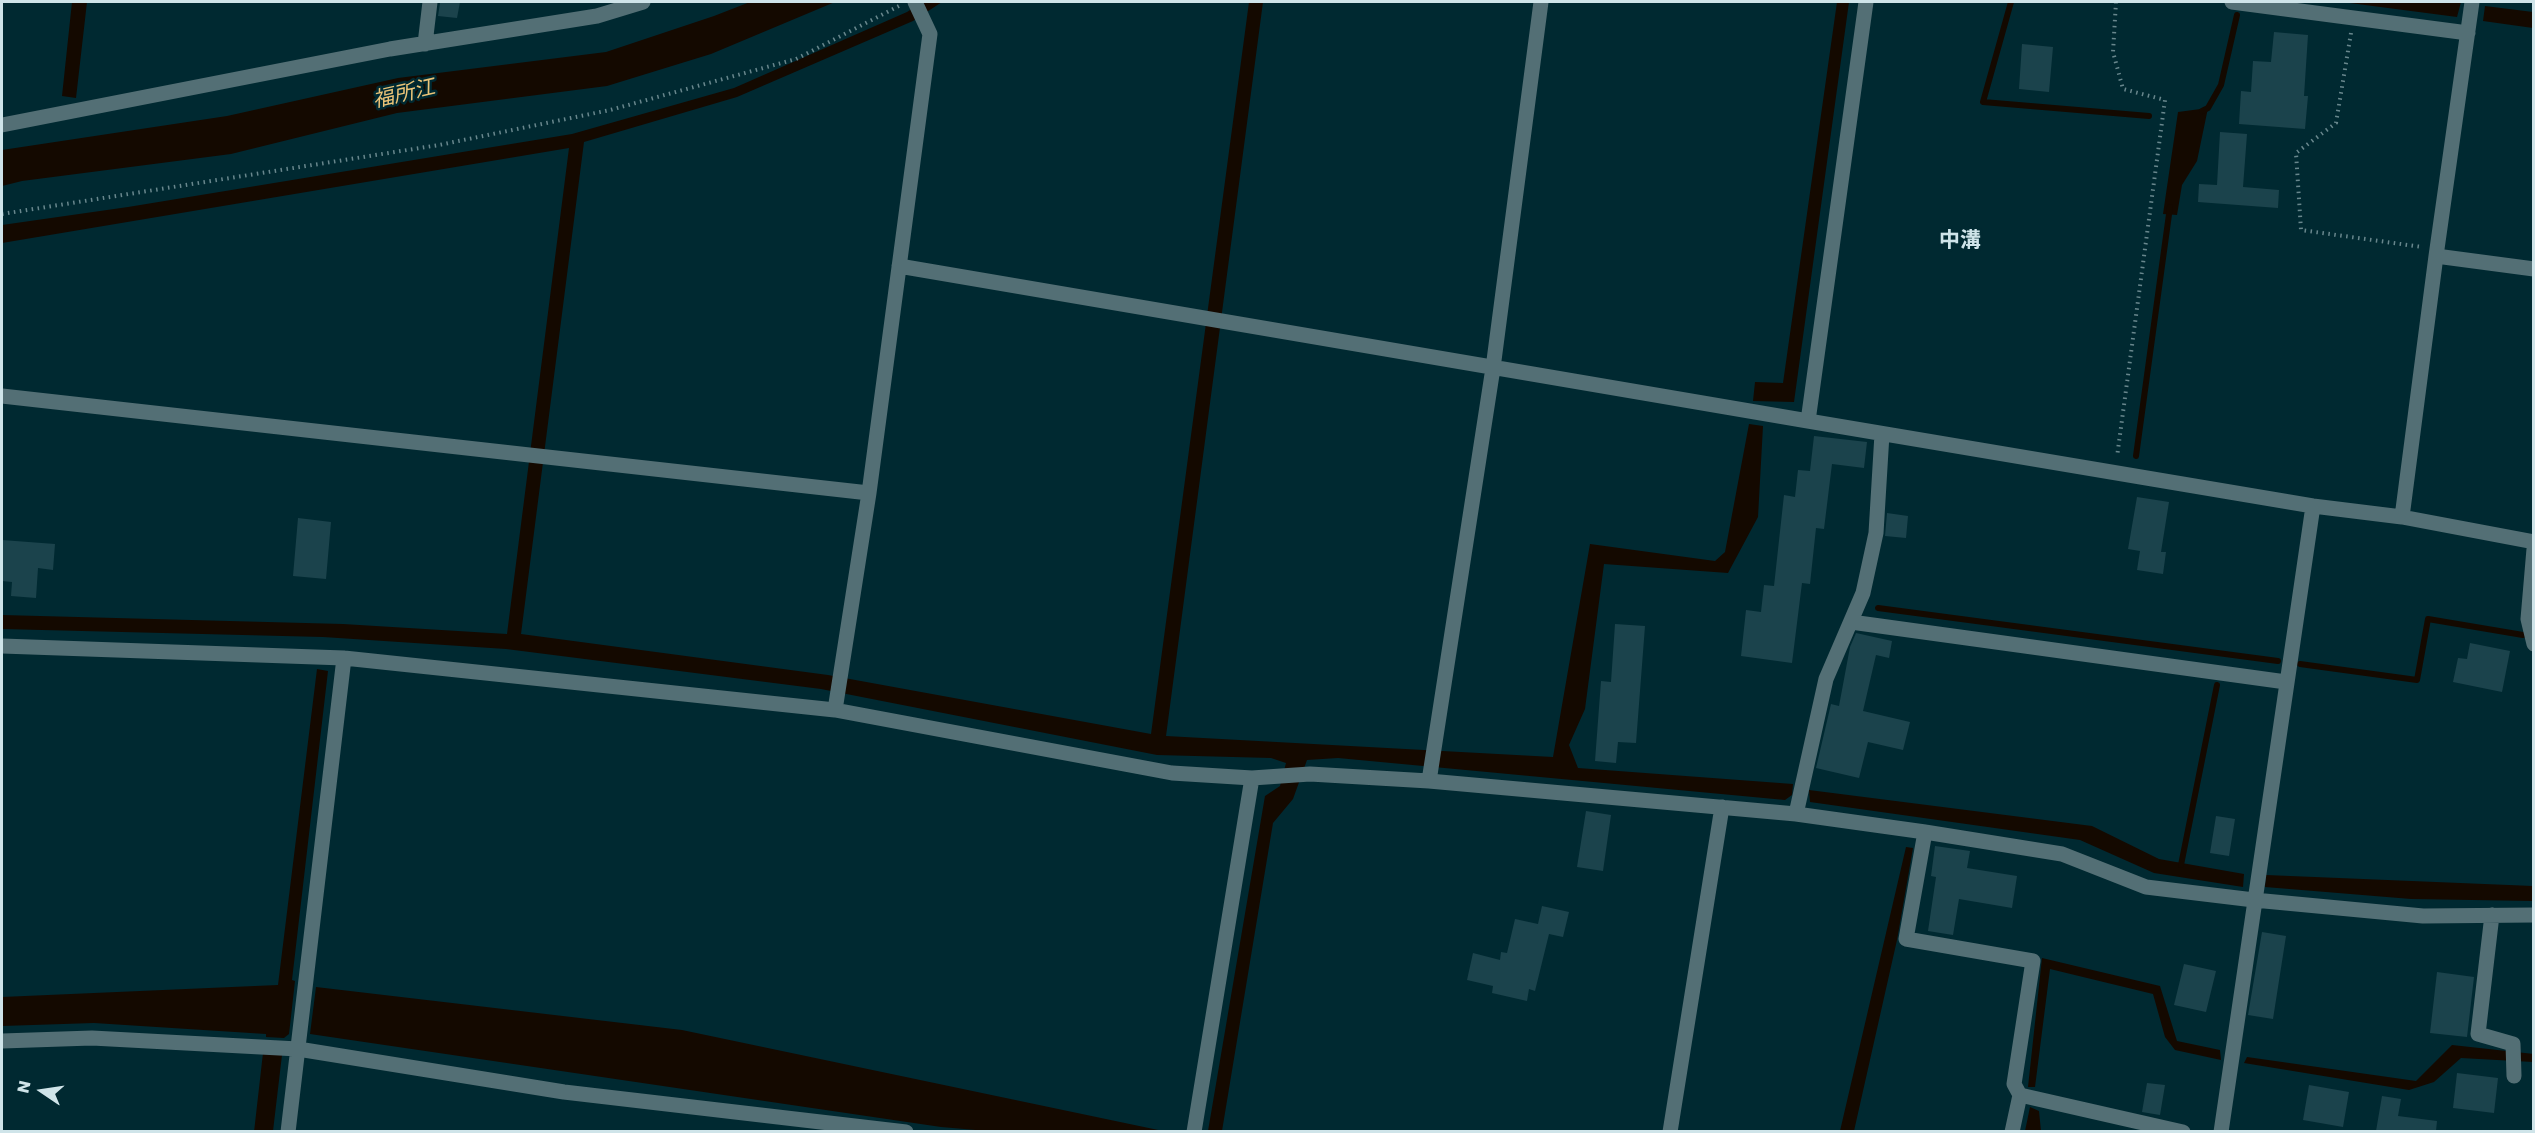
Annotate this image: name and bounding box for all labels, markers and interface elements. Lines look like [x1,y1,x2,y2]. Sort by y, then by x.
water label: 福所江 [370,76,438,114]
district label: 中溝 [1939,229,1981,255]
north arrow [12,1061,72,1121]
text: N [11,1078,37,1095]

